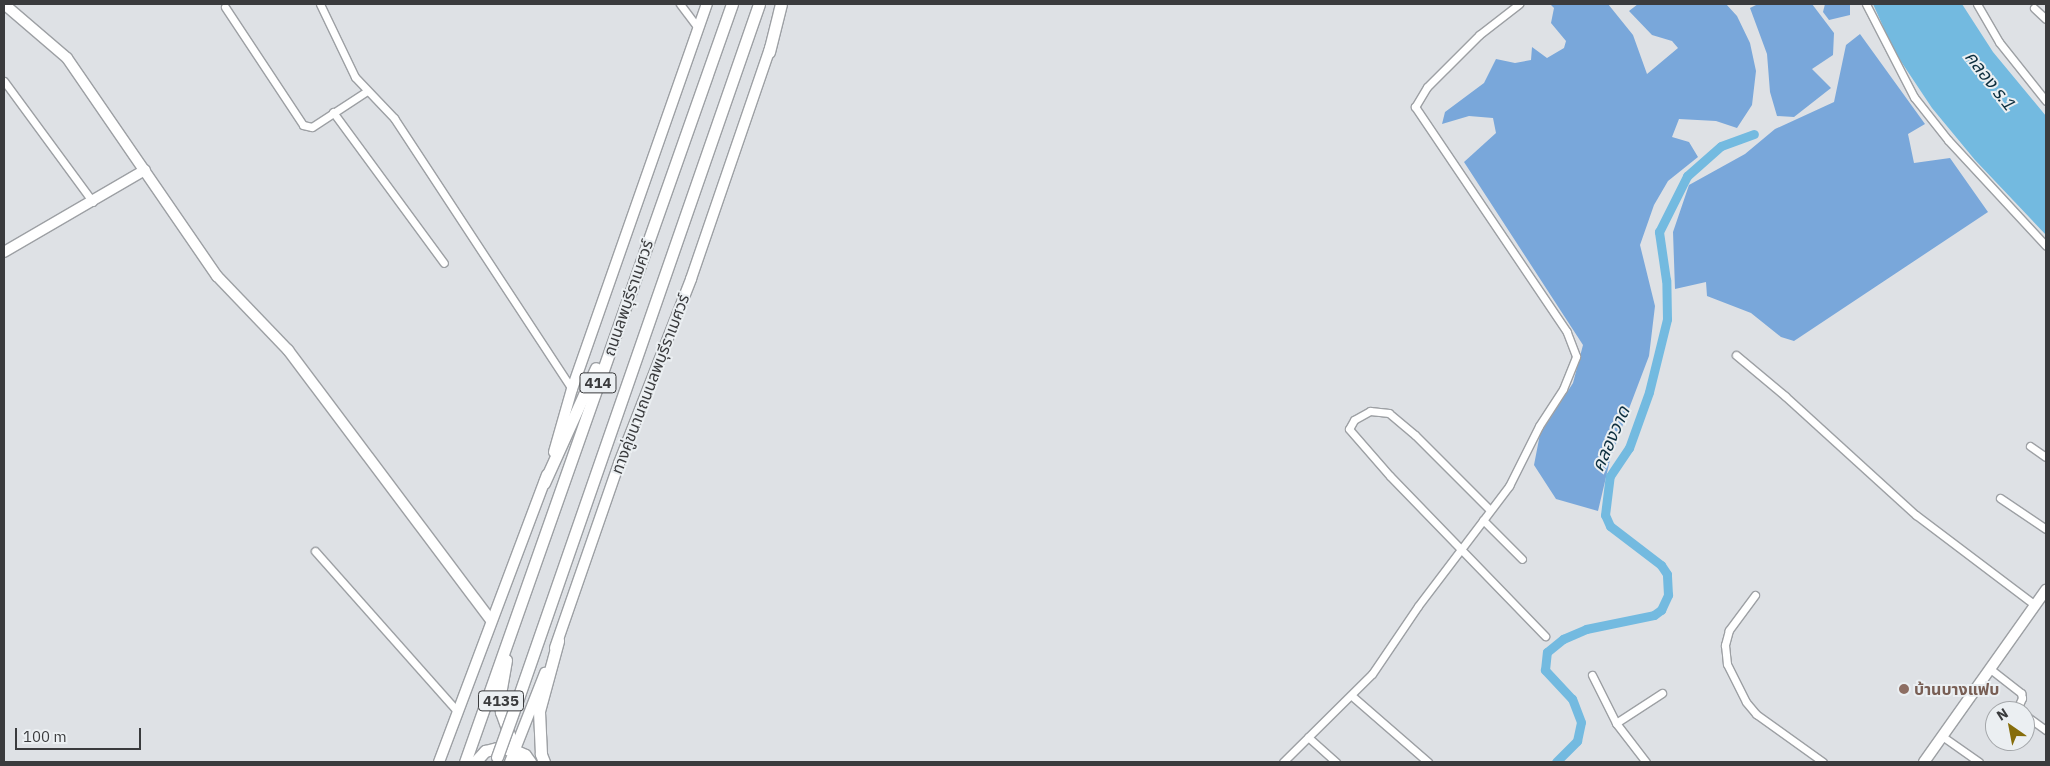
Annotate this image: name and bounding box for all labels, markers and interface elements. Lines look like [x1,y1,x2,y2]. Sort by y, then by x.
water label: คลอง ร.1 [1960,47,2020,115]
street label: ถนนลพบุรีราเมศวร์ [599,237,657,359]
street label: ทางคู่ขนานถนนลพบุรีราเมศวร์ [607,291,693,477]
road number: 414 [579,370,617,396]
water label: คลองวาด [1587,403,1635,475]
place label: บ้านบางแฟบ [1914,679,1999,699]
marker: บ้านบางแฟบ [1898,683,1910,695]
road number: 4135 [477,688,525,714]
north arrow [1985,701,2035,751]
text: N [1993,704,2012,725]
scale bar [18,718,144,750]
text: 100 m [23,727,67,746]

